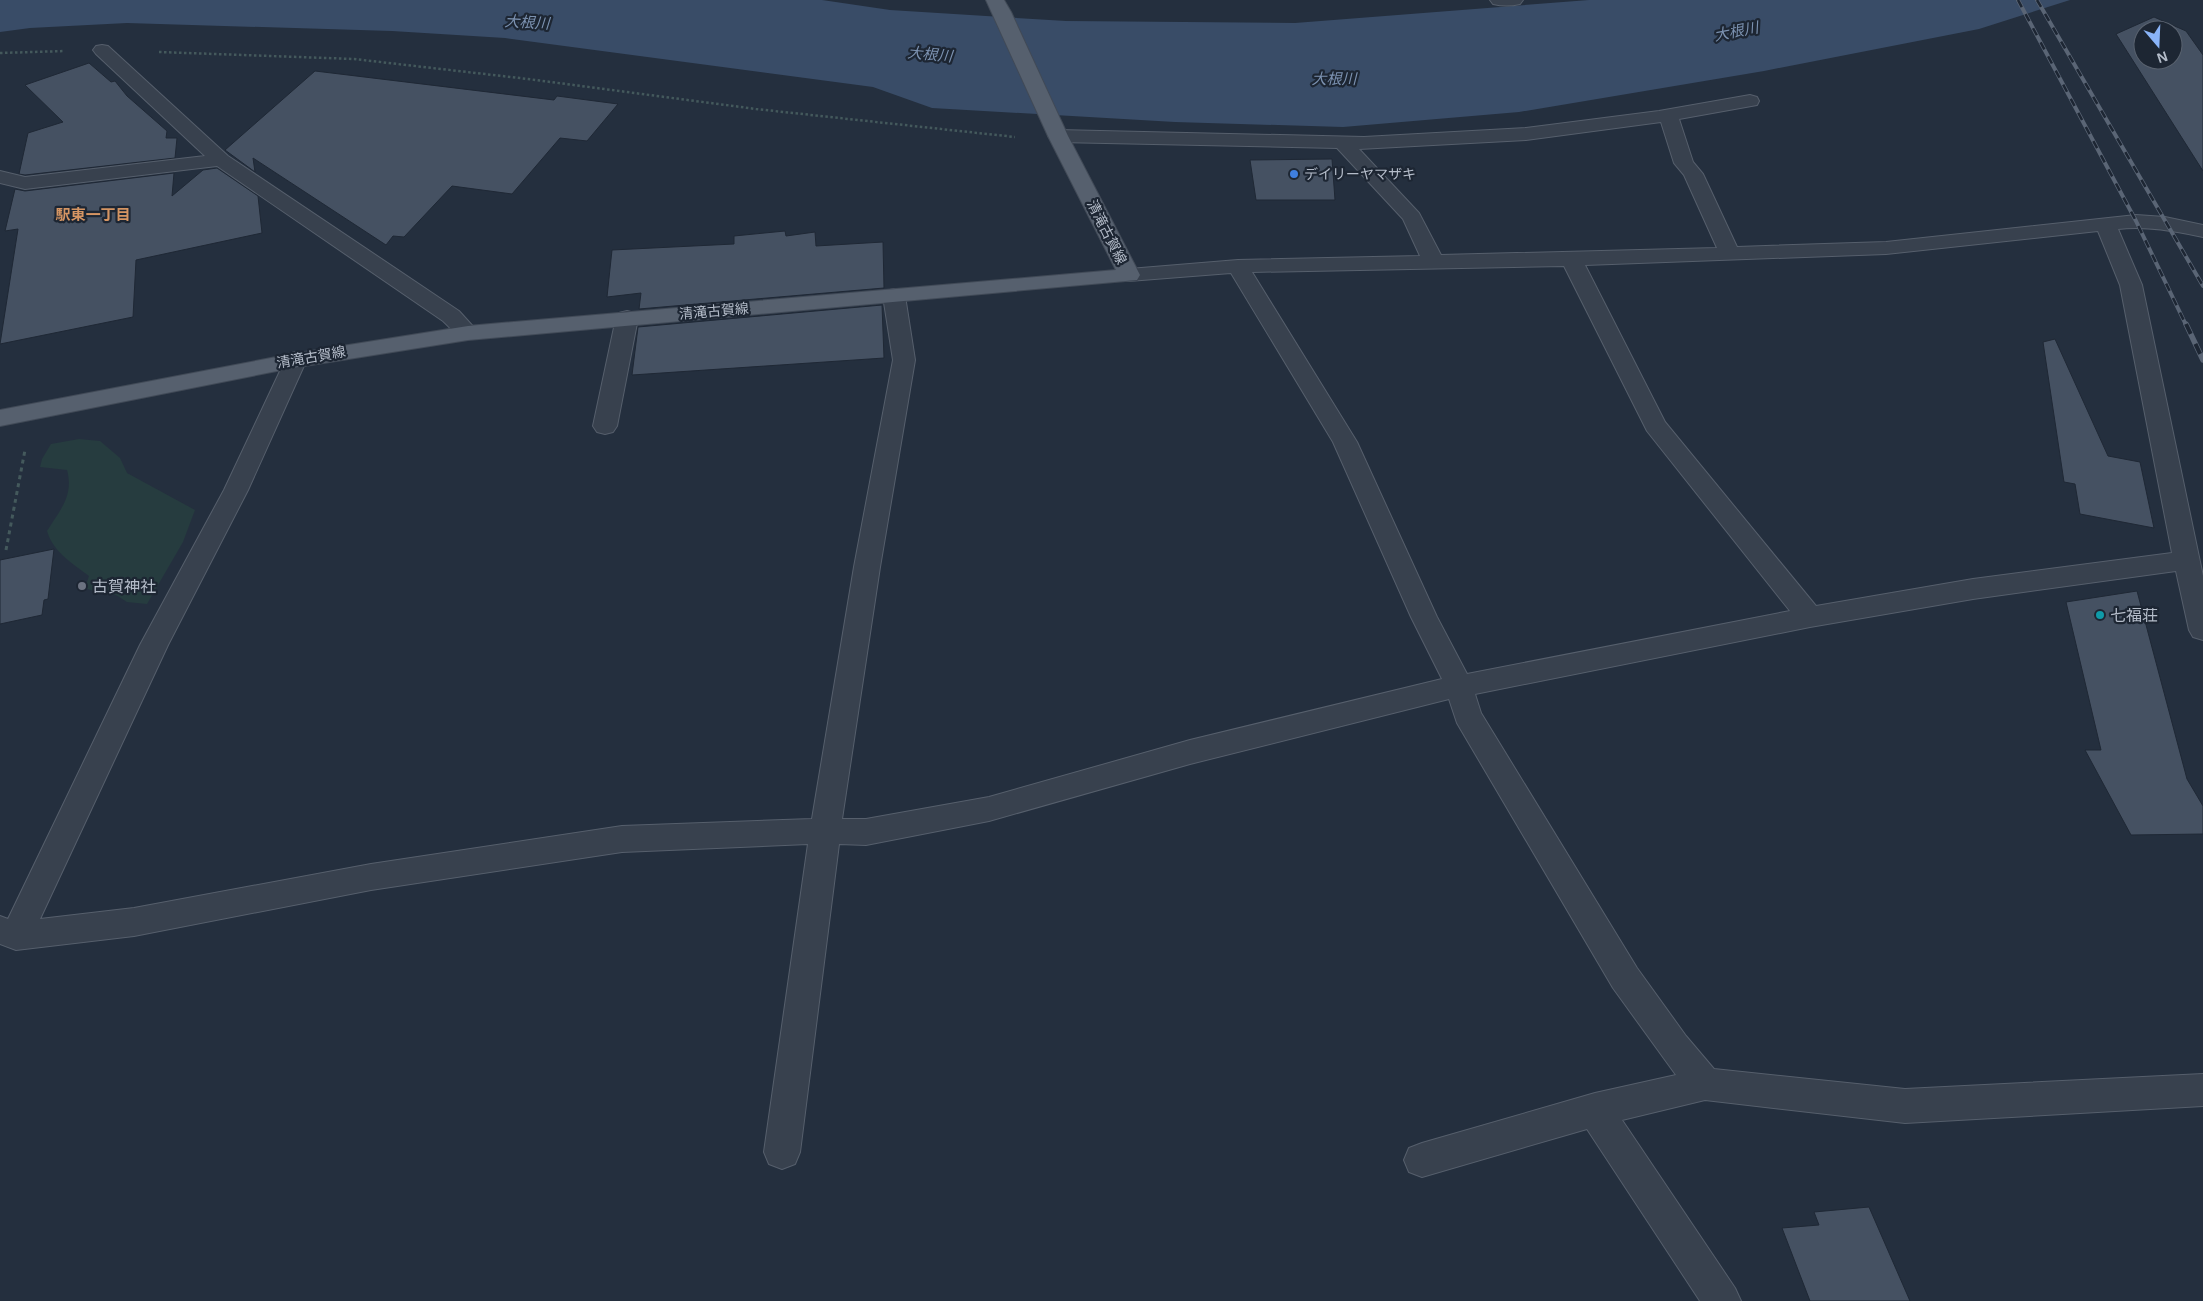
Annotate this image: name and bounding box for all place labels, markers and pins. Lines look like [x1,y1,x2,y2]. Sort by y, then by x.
place label: デイリーヤマザキ [1304,166,1416,182]
marker: デイリーヤマザキ [1288,168,1300,180]
place label: 古賀神社 [92,578,156,595]
marker: 古賀神社 [76,580,88,592]
place label: 七福荘 [2110,607,2158,624]
marker: 七福荘 [2094,609,2106,621]

